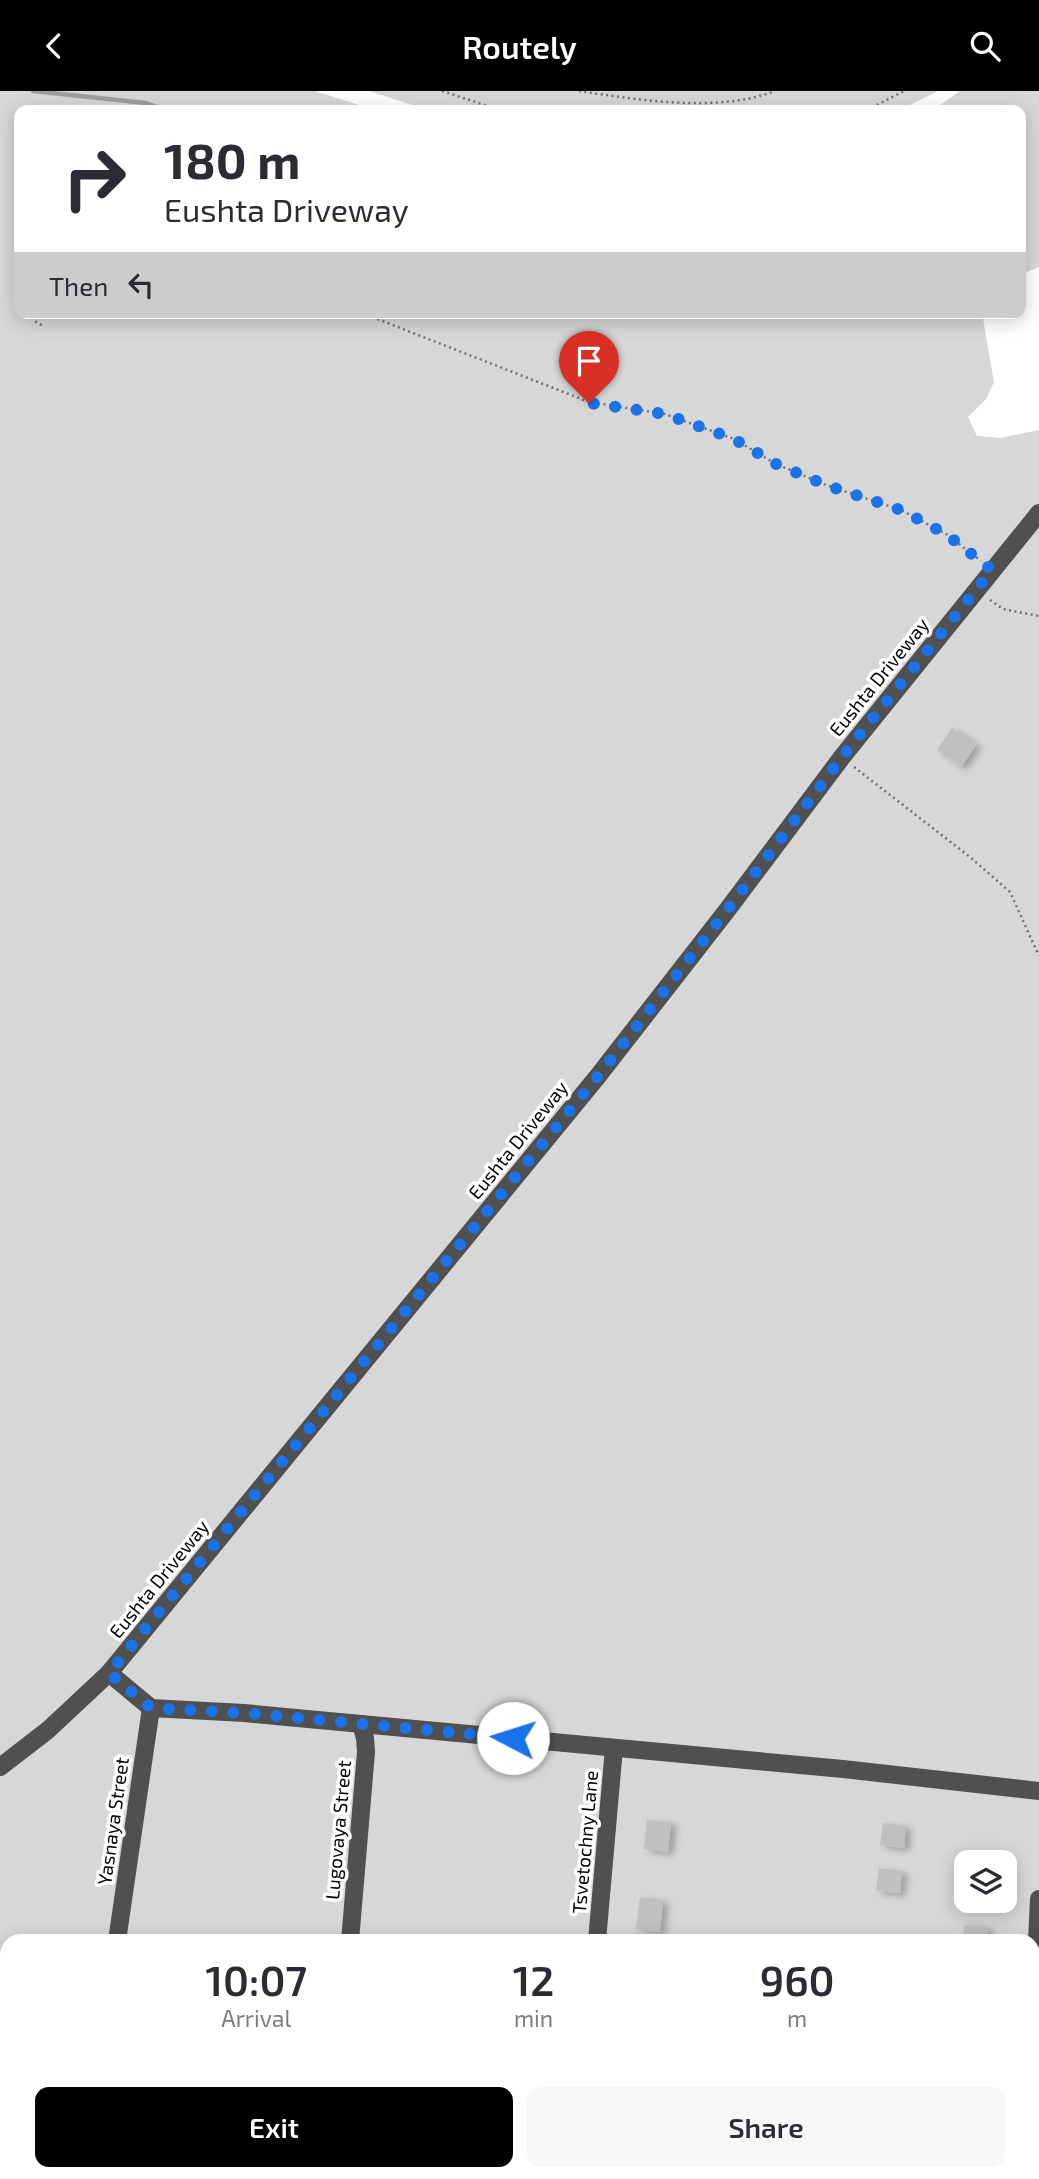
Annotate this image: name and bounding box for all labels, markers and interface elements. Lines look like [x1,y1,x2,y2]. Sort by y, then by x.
icon: back [35,27,73,65]
text: Routely [462,27,577,65]
icon: search [966,27,1004,65]
text: 180 m [164,130,300,189]
icon: right [49,133,140,224]
text: Eushta Driveway [164,190,409,228]
icon: left [122,266,160,304]
text: Then [49,270,108,301]
pin [559,331,619,403]
icon: arrive [570,342,608,380]
street label: Eushta Driveway [824,613,933,740]
street label: Eushta Driveway [463,1076,572,1203]
street label: Eushta Driveway [104,1515,213,1642]
position arrow [476,1701,550,1775]
street label: Yasnaya Street [92,1756,133,1886]
street label: Lugovaya Street [320,1759,355,1901]
street label: Tsvetochny Lane [567,1769,602,1914]
map controls [954,1850,1017,1913]
button: layers [954,1850,1017,1913]
text: 10:07 [205,1954,307,2004]
text: 12 [513,1954,554,2004]
text: 960 [760,1954,835,2004]
text: Arrival [221,2004,291,2032]
text: min [514,2004,553,2032]
text: m [787,2004,807,2032]
button: Exit [35,2087,513,2167]
button: Share [527,2087,1005,2167]

